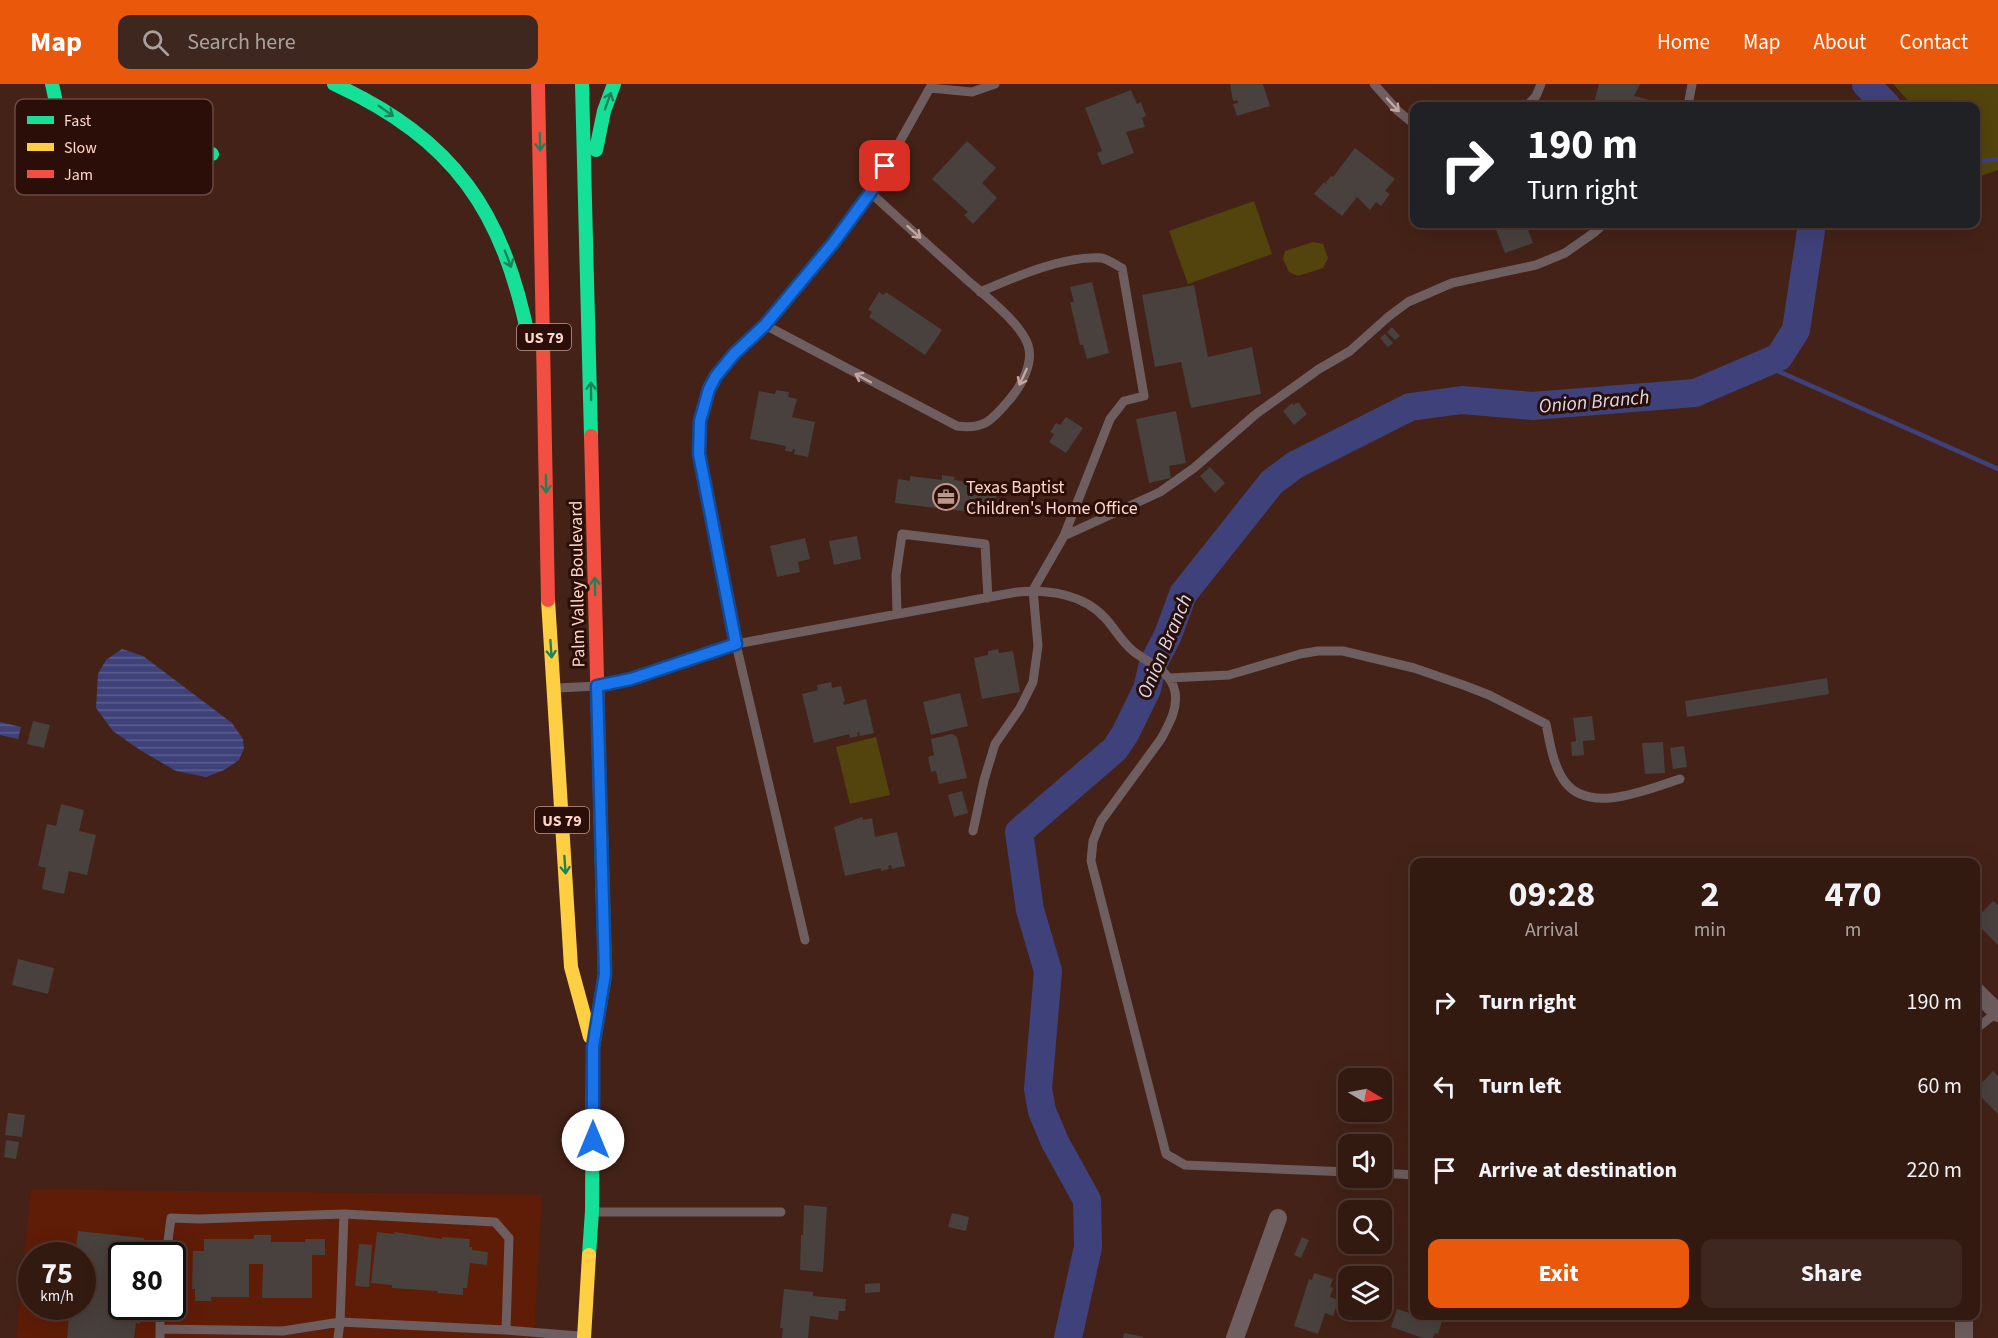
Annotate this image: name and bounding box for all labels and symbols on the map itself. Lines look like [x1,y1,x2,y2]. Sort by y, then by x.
one-way arrow [604,92,615,111]
one-way arrow [1386,97,1400,112]
legend [15,99,213,195]
one-way arrow [377,105,394,117]
text: Fast [64,110,92,132]
one-way arrow [534,132,545,152]
text: Slow [64,137,97,159]
pin [859,140,910,191]
text: Jam [64,164,93,186]
one-way arrow [906,225,921,239]
one-way arrow [503,249,514,268]
road number: US 79 [517,324,571,350]
one-way arrow [1016,368,1028,386]
one-way arrow [855,371,873,383]
one-way arrow [585,381,596,401]
water label: Onion Branch [1538,383,1651,421]
one-way arrow [540,474,552,494]
place label: Texas Baptist Children's Home Office [966,475,1138,521]
office icon: Texas Baptist Children's Home Office [931,482,961,512]
street label: Palm Valley Boulevard [564,500,591,668]
one-way arrow [589,576,600,596]
water label: Onion Branch [1130,590,1200,703]
one-way arrow [546,639,557,659]
road number: US 79 [535,807,589,833]
one-way arrow [560,854,571,874]
north arrow [1338,1068,1392,1122]
position arrow [561,1108,625,1172]
speed limit sign: 80 [108,1242,186,1320]

